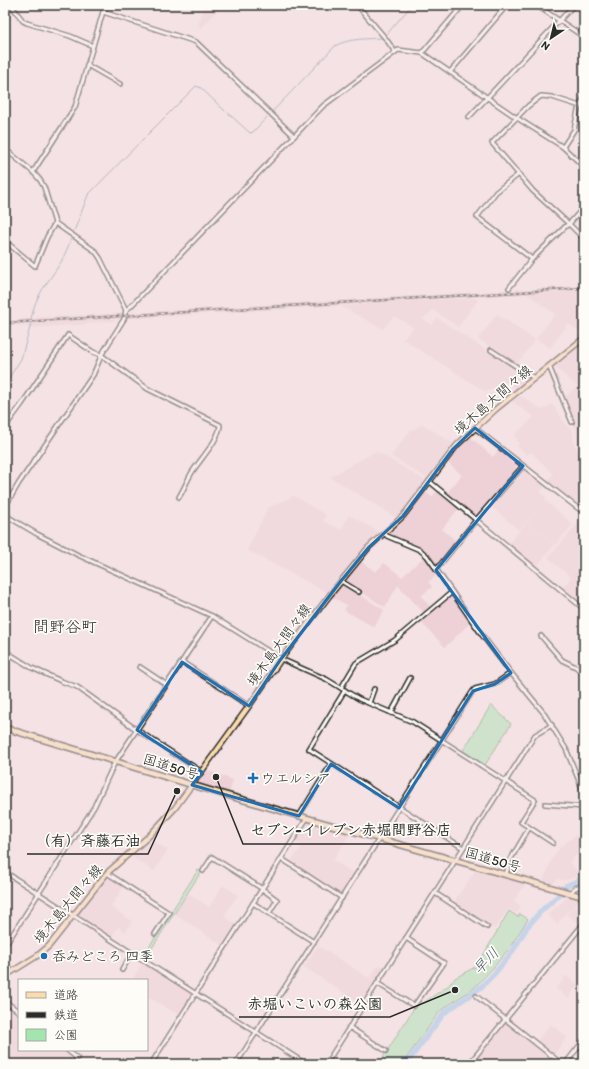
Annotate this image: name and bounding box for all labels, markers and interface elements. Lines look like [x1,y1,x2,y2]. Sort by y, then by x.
north arrow [531,18,571,58]
text: N [539,38,552,53]
street label: 境木島大間々線 [450,361,536,439]
street label: 境木島大間々線 [243,600,315,690]
district label: 間野谷町 [33,617,97,636]
street label: 国道50号 [141,750,201,784]
place label: ウエルシア [261,770,331,787]
marker: ウエルシア [248,773,258,783]
callout: セブン-イレブン赤堀間野谷店 [243,817,460,844]
text: セブン-イレブン赤堀間野谷店 [250,821,452,839]
callout: （有）斉藤石油 [27,827,148,854]
text: （有）斉藤石油 [35,832,141,850]
street label: 国道50号 [463,844,523,876]
street label: 境木島大間々線 [30,861,106,947]
water label: 早川 [469,944,503,978]
place label: 呑みどころ 四季 [52,948,153,965]
marker: 呑みどころ 四季 [39,951,49,961]
legend [18,979,148,1051]
text: 道路 [54,988,78,1002]
callout: 赤堀いこいの森公園 [239,990,390,1017]
text: 赤堀いこいの森公園 [247,995,383,1013]
text: 鉄道 [54,1008,78,1022]
text: 公園 [54,1028,78,1042]

